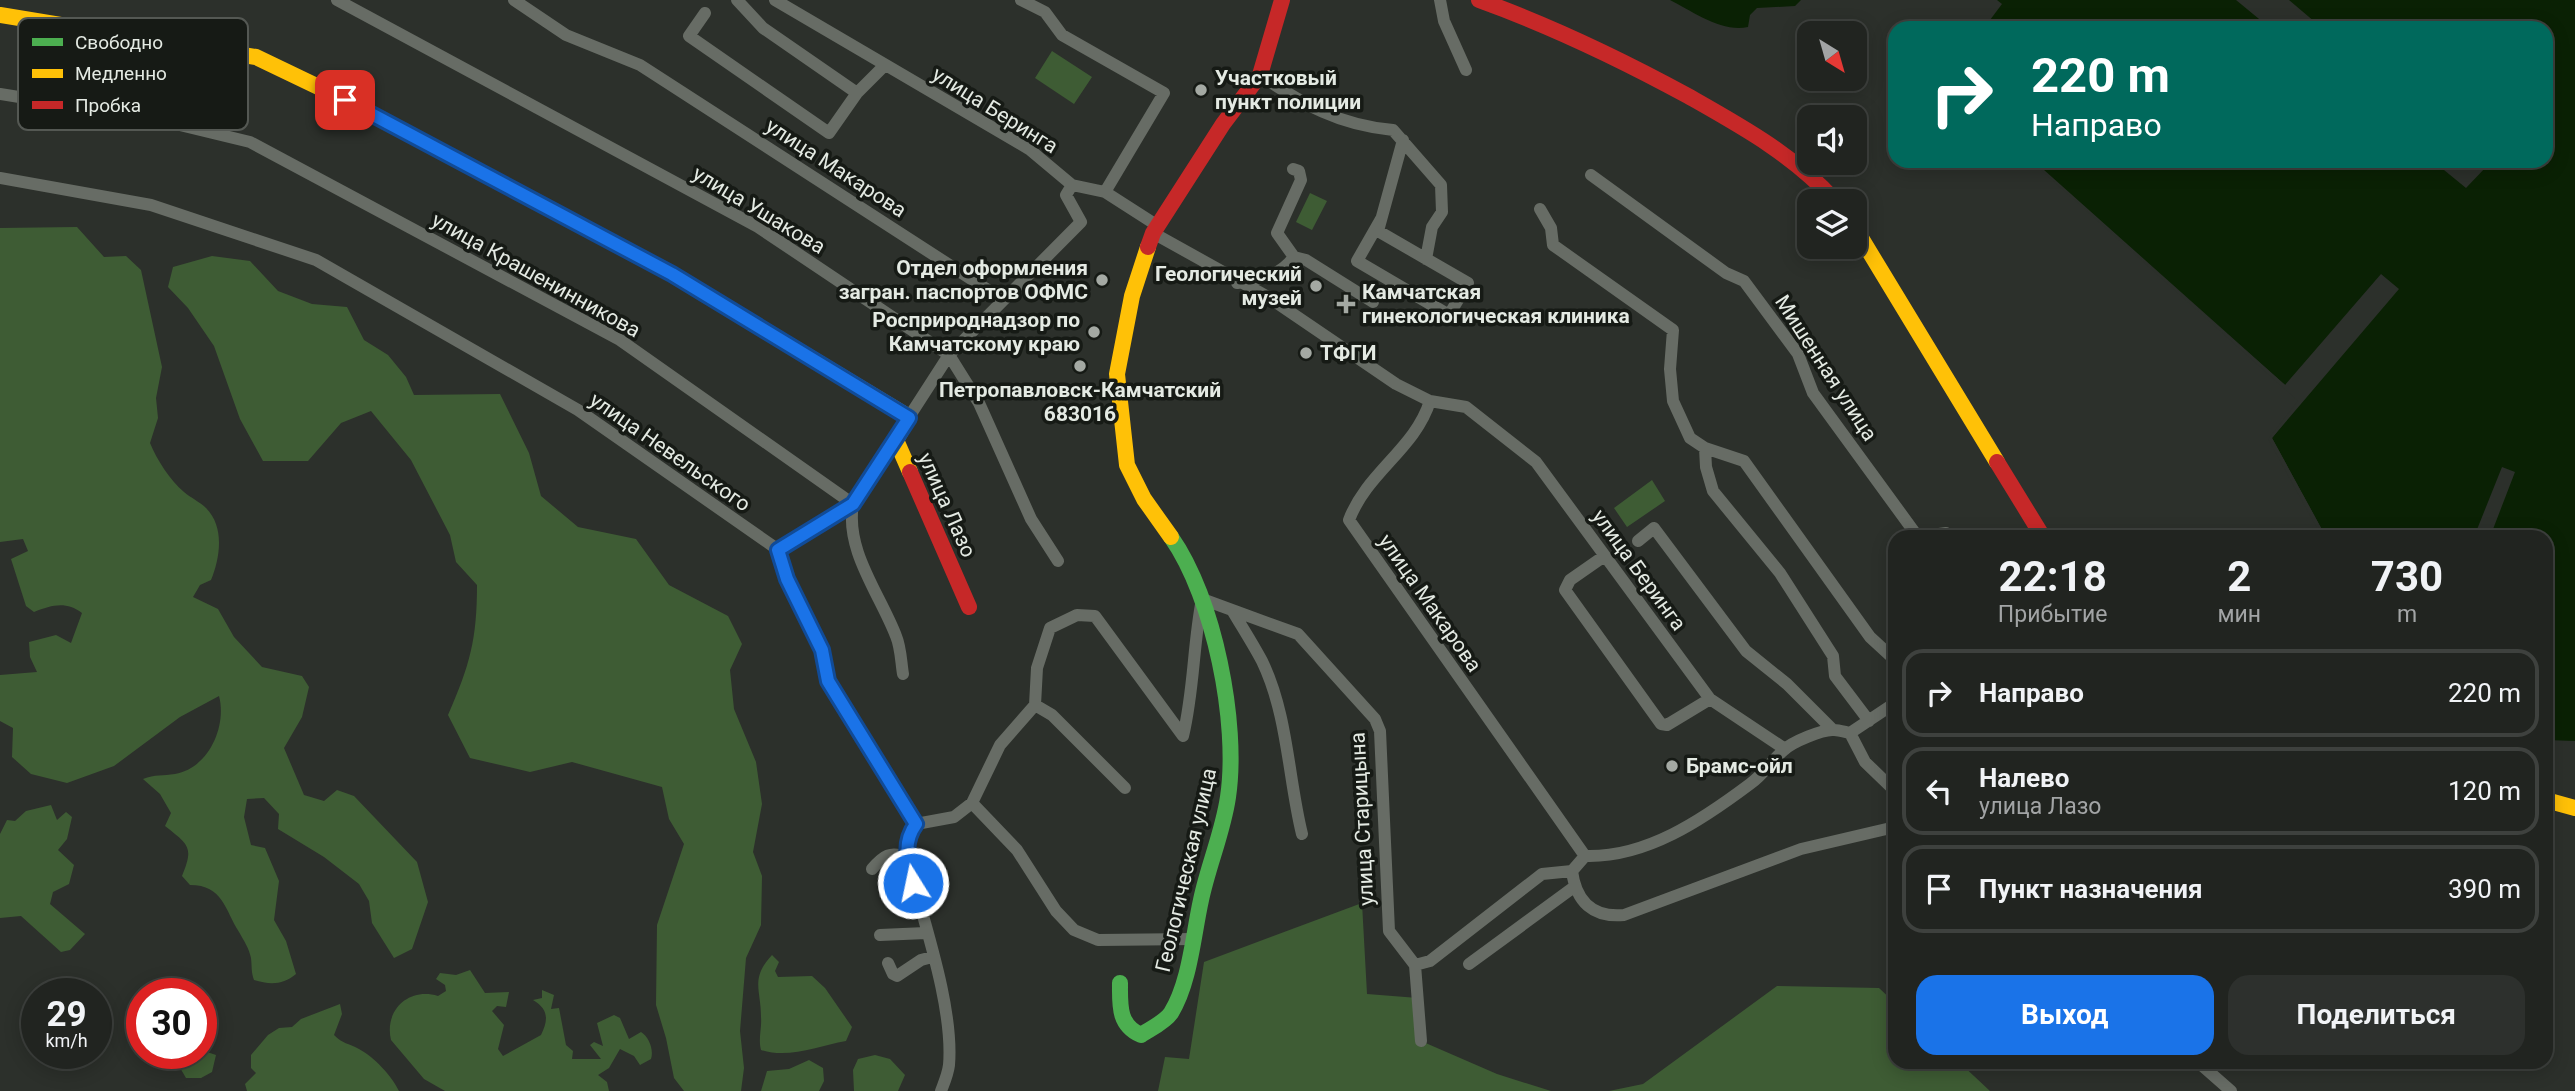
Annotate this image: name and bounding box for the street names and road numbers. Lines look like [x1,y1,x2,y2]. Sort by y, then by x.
street label: улица Беринга [928,62,1062,158]
street label: улица Макарова [761,114,911,222]
street label: улица Ушакова [689,161,829,259]
street label: улица Крашенинникова [428,208,644,342]
street label: Мишенная улица [1770,291,1882,445]
street label: улица Невельского [585,388,755,516]
street label: улица Лазо [913,449,981,561]
street label: улица Беринга [1587,505,1691,635]
street label: улица Макарова [1374,530,1486,676]
street label: улица Старицына [1345,731,1379,907]
street label: Геологическая улица [1151,766,1221,974]

